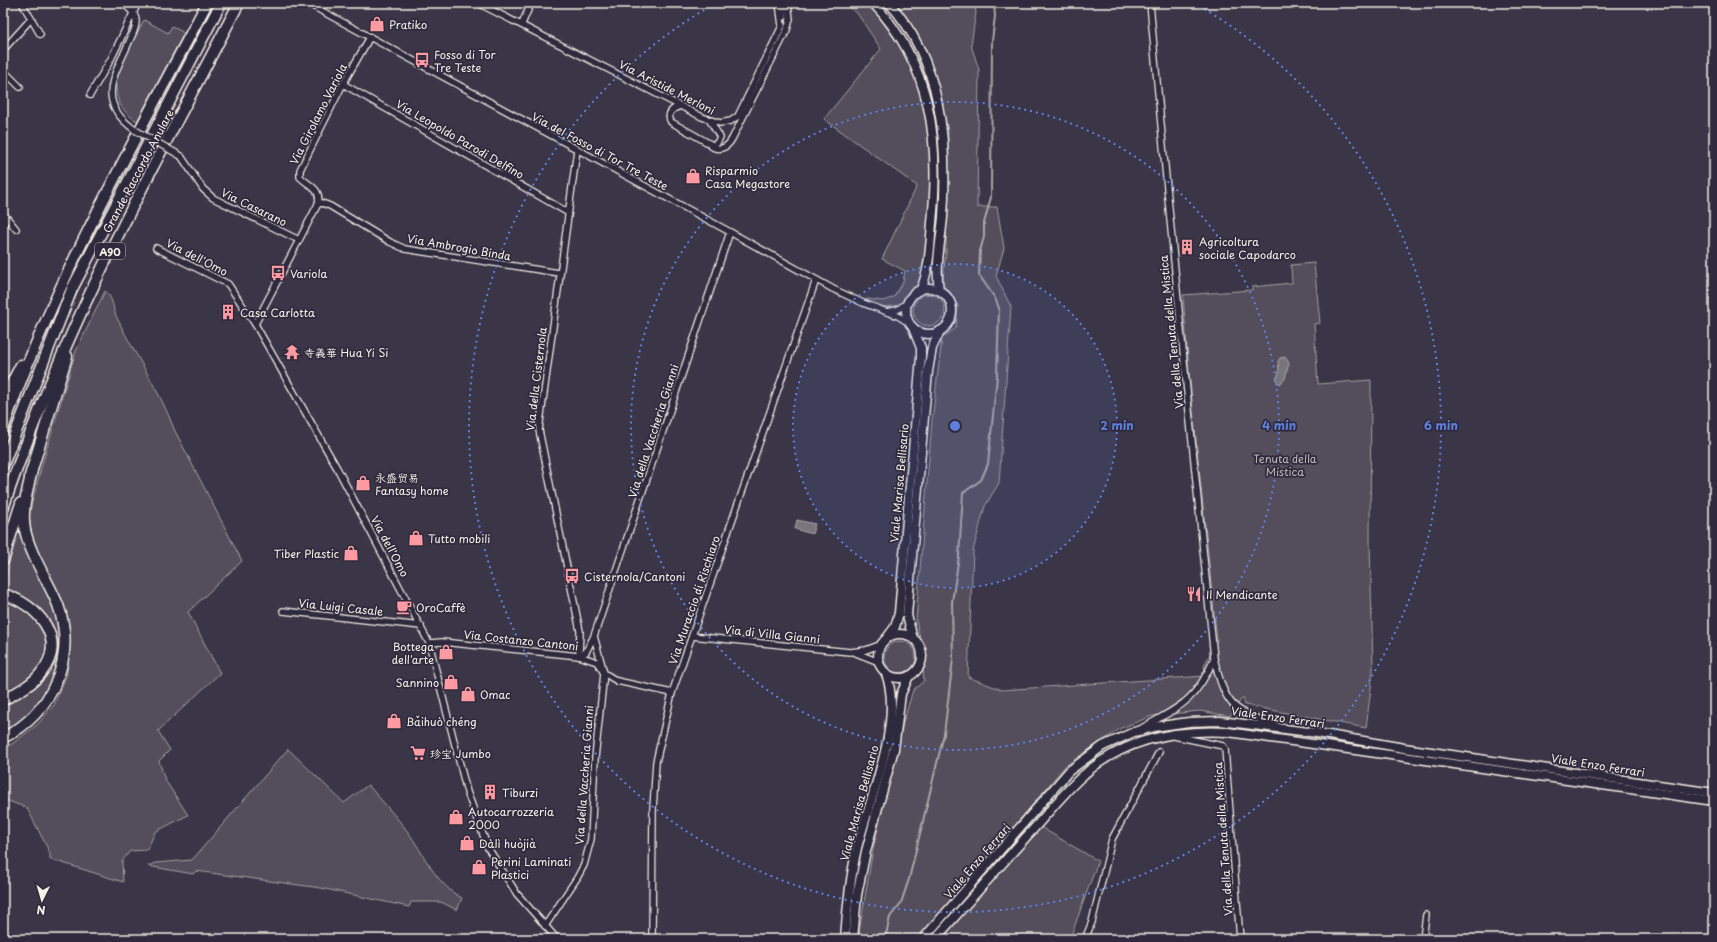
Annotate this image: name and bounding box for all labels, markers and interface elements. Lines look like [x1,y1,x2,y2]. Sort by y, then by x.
shop icon: Pratiko [368,15,386,33]
place label: Pratiko [389,16,427,33]
place label: Fosso di Tor Tre Teste [434,46,497,76]
bus stop icon: Fosso di Tor Tre Teste [413,51,431,69]
street label: Via Aristide Merloni [616,55,718,119]
street label: Via Girolamo Variola [285,60,351,167]
street label: Via Leopoldo Parodi Delfino [393,95,527,183]
street label: Grande Raccordo Anulare [98,106,178,236]
street label: Via del Fosso di Tor Tre Teste [529,108,671,194]
place label: Risparmio Casa Megastore [705,162,790,192]
shop icon: Risparmio Casa Megastore [684,167,702,185]
street label: Via Casarano [218,184,290,230]
street label: Via Ambrogio Binda [406,229,513,265]
place label: Agricoltura sociale Capodarco [1199,233,1296,263]
street label: Via dell'Omo [163,234,231,280]
building icon: Agricoltura sociale Capodarco [1178,238,1196,256]
road number: A90 [95,243,125,259]
street label: Via della Tenuta della Mistica [1154,254,1188,410]
bus stop icon: Variola [269,264,287,282]
place label: Variola [290,265,327,282]
building icon: Casa Carlotta [219,303,237,321]
place label: Casa Carlotta [240,304,316,321]
street label: Via della Cisternola [521,326,551,432]
temple icon: 寺義華 Hua Yi Si [283,343,301,361]
place label: 寺義華 Hua Yi Si [304,344,388,361]
street label: Via della Vaccheria Gianni [623,362,683,500]
text: 2 min [1100,416,1134,434]
text: 4 min [1262,416,1296,434]
text: 6 min [1424,416,1458,434]
centre of rings [948,419,962,433]
street label: Viale Marisa Bellisario [885,423,913,543]
park label: Tenuta della Mistica [1253,450,1317,480]
place label: 永盛贸易 Fantasy home [375,469,449,499]
shop icon: 永盛贸易 Fantasy home [354,474,372,492]
street label: Via dell'Omo [367,512,413,580]
shop icon: Tutto mobili [407,529,425,547]
place label: Tutto mobili [428,530,490,547]
street label: Via Muraccio di Rischiaro [664,533,724,667]
shop icon: Tiber Plastic [342,544,360,562]
place label: Tiber Plastic [274,545,339,562]
bus stop icon: Cisternola/Cantoni [563,567,581,585]
place label: Cisternola/Cantoni [584,568,685,585]
restaurant icon: Il Mendicante [1185,585,1203,603]
place label: Il Mendicante [1206,586,1278,603]
street label: Via Luigi Casale [298,594,384,620]
cafe icon: OroCaffè [395,598,413,616]
place label: OroCaffè [416,599,466,616]
street label: Via di Villa Gianni [723,620,821,648]
street label: Via Costanzo Cantoni [463,626,579,654]
place label: Bottega dell'arte [392,638,434,668]
shop icon: Bottega dell'arte [437,643,455,661]
shop icon: Sannino [442,673,460,691]
place label: Sannino [396,674,439,691]
shop icon: Omac [459,685,477,703]
place label: Omac [480,686,511,703]
street label: Viale Enzo Ferrari [1230,702,1326,732]
street label: Via della Vaccheria Gianni [571,705,597,845]
shop icon: Bǎihuò chéng [385,712,403,730]
place label: Bǎihuò chéng [406,713,477,730]
street label: Viale Marisa Bellisario [835,743,883,863]
supermarket icon: 珍宝 Jumbo [409,744,427,762]
place label: 珍宝 Jumbo [430,745,491,762]
street label: Viale Enzo Ferrari [1550,749,1646,781]
street label: Via della Tenuta della Mistica [1209,761,1237,916]
building icon: Tiburzi [481,783,499,801]
place label: Tiburzi [502,784,538,801]
place label: Autocarrozzeria 2000 [468,803,554,833]
shop icon: Autocarrozzeria 2000 [447,808,465,826]
street label: Viale Enzo Ferrari [940,820,1014,902]
shop icon: Dàlì huòjià [458,834,476,852]
place label: Dàlì huòjià [479,835,536,852]
place label: Perini Laminati Plastici [491,853,571,883]
shop icon: Perini Laminati Plastici [470,858,488,876]
north arrow [22,880,62,920]
text: N [36,902,46,919]

